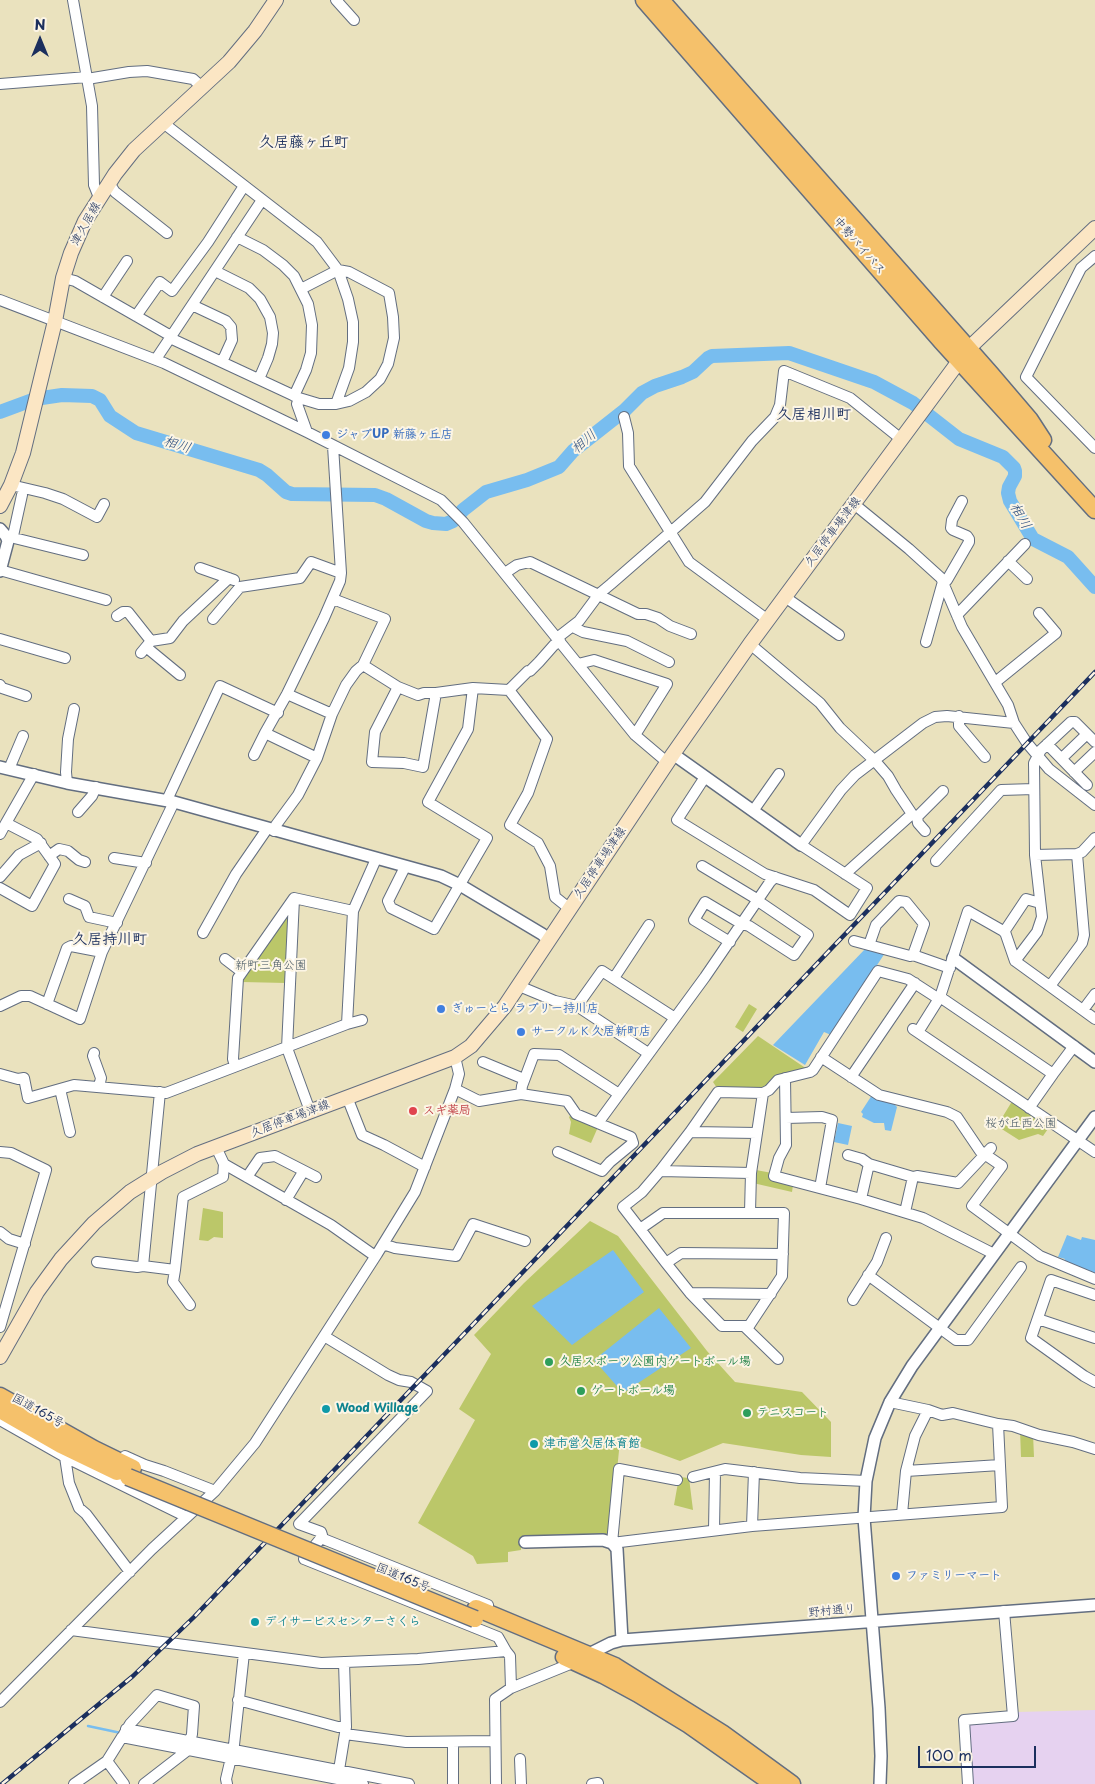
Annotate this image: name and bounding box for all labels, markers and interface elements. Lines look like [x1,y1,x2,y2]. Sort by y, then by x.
text: N [34,14,46,35]
north arrow [15,15,65,65]
district label: 久居藤ヶ丘町 [259,134,349,152]
street label: 津久居線 [68,200,104,248]
street label: 中勢バイパス [830,214,888,278]
district label: 久居相川町 [777,406,851,424]
water label: 相川 [568,426,600,458]
place label: ジャブUP 新藤ヶ丘店 [336,428,453,442]
marker: ジャブUP 新藤ヶ丘店 [320,429,332,441]
water label: 相川 [161,433,193,457]
street label: 久居停車場津線 [802,494,864,570]
water label: 相川 [1006,500,1034,532]
street label: 久居停車場津線 [571,824,629,902]
district label: 久居持川町 [73,931,147,949]
park label: 新町三角公園 [235,959,307,973]
place label: ぎゅーとら ラブリー持川店 [451,1002,599,1016]
marker: ぎゅーとら ラブリー持川店 [435,1003,447,1015]
place label: サークルＫ久居新町店 [531,1025,651,1039]
marker: サークルＫ久居新町店 [515,1026,527,1038]
street label: 久居停車場津線 [248,1097,332,1141]
place label: スギ薬局 [423,1104,471,1118]
marker: スギ薬局 [407,1105,419,1117]
park label: 桜が丘西公園 [985,1117,1057,1131]
place label: 久居スポーツ公園内ゲートボール場 [559,1355,751,1369]
marker: 久居スポーツ公園内ゲートボール場 [543,1356,555,1368]
place label: ゲートボール場 [591,1384,675,1398]
marker: ゲートボール場 [575,1385,587,1397]
street label: 国道165号 [9,1391,67,1431]
place label: Wood Willage [336,1402,418,1416]
marker: Wood Willage [320,1403,332,1415]
place label: テニスコート [757,1406,829,1420]
marker: テニスコート [741,1407,753,1419]
place label: 津市営久居体育館 [544,1437,640,1451]
marker: 津市営久居体育館 [528,1438,540,1450]
street label: 国道165号 [374,1561,432,1595]
place label: ファミリーマート [906,1569,1002,1583]
marker: ファミリーマート [890,1570,902,1582]
street label: 野村通り [807,1602,857,1620]
place label: デイサービスセンターさくら [265,1615,421,1629]
marker: デイサービスセンターさくら [249,1616,261,1628]
scale bar [920,1736,1038,1768]
text: 100 m [926,1743,972,1766]

